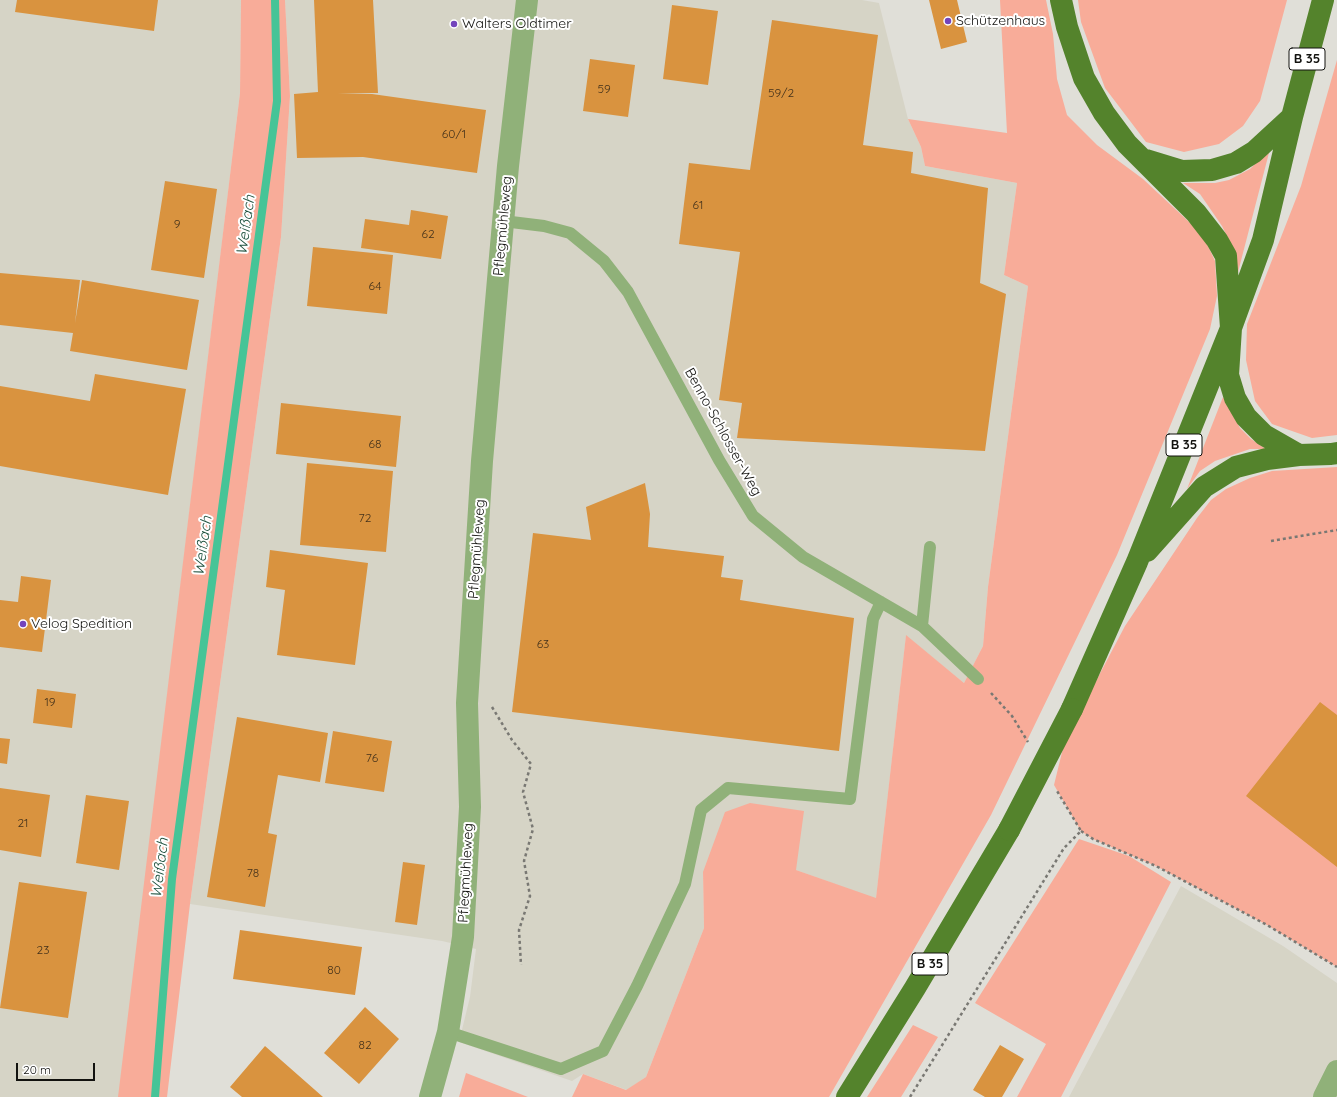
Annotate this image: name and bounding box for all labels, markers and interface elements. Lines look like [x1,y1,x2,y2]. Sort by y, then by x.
place label: Schützenhaus [956,13,1045,29]
place label: Walters Oldtimer [462,16,572,32]
marker: Schützenhaus [943,16,953,26]
marker: Walters Oldtimer [449,19,459,29]
road number: B 35 [1289,48,1325,70]
house number: 59 [597,82,611,96]
house number: 59/2 [768,86,794,100]
house number: 60/1 [442,127,466,141]
street label: Pflegmühleweg [490,175,516,277]
water label: Weißach [233,194,259,256]
house number: 61 [693,198,703,212]
house number: 9 [174,217,180,231]
house number: 62 [421,227,435,241]
house number: 64 [369,279,381,293]
street label: Benno-Schlosser-Weg [681,365,765,499]
road number: B 35 [1166,434,1202,456]
house number: 68 [369,437,381,451]
street label: Pflegmühleweg [465,499,489,599]
house number: 72 [359,511,371,525]
water label: Weißach [190,515,216,577]
place label: Velog Spedition [31,616,132,632]
marker: Velog Spedition [18,619,28,629]
house number: 63 [537,637,549,651]
house number: 19 [44,695,56,709]
house number: 76 [366,751,378,765]
house number: 21 [17,816,29,830]
street label: Pflegmühleweg [455,823,477,923]
water label: Weißach [147,837,173,899]
house number: 78 [247,866,259,880]
house number: 23 [37,943,49,957]
road number: B 35 [912,953,948,975]
house number: 80 [327,963,341,977]
house number: 82 [358,1038,372,1052]
scale bar [18,1055,97,1081]
text: 20 m [23,1062,51,1077]

